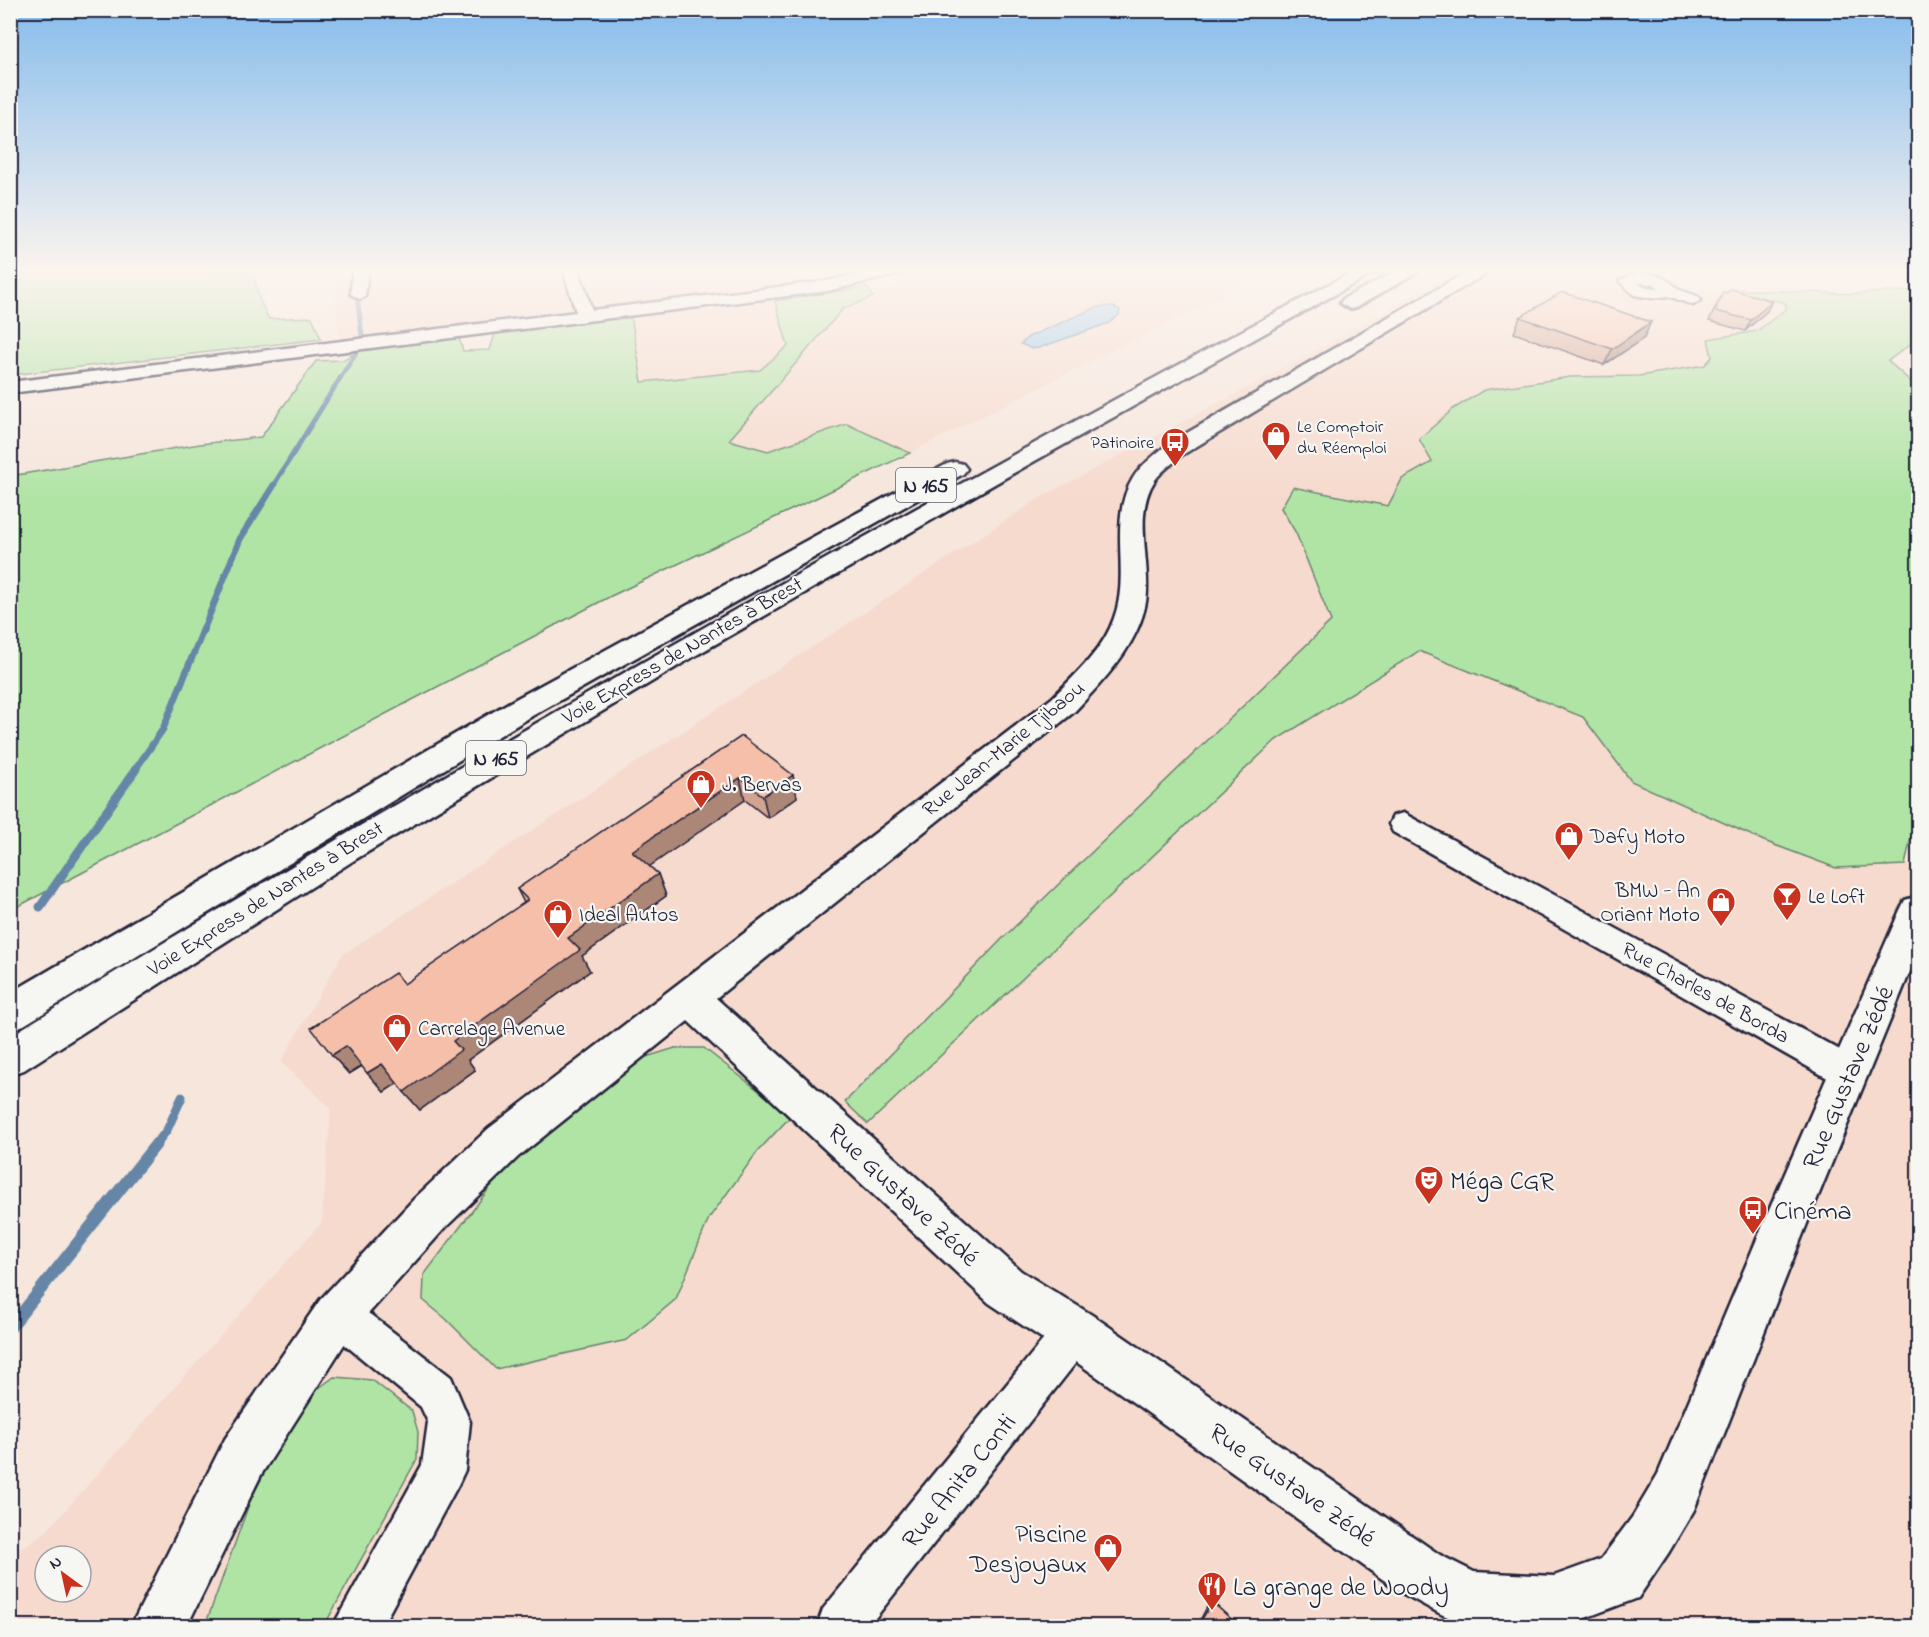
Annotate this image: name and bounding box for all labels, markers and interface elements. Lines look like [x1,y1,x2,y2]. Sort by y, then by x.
place label: Le Comptoir du Réemploi [1297,415,1387,462]
shop icon: Le Comptoir du Réemploi [1260,420,1292,462]
bus stop icon: Patinoire [1159,426,1191,468]
place label: Patinoire [1091,431,1155,457]
road number: N 165 [896,468,956,502]
street label: Voie Express de Nantes à Brest [556,570,809,734]
street label: Rue Jean-Marie Tjibaou [916,674,1092,825]
road number: N 165 [466,741,526,775]
shop icon: J. Bervas [685,768,717,810]
place label: J. Bervas [722,771,802,801]
street label: Voie Express de Nantes à Brest [141,814,390,985]
shop icon: Dafy Moto [1553,820,1585,862]
place label: Dafy Moto [1589,823,1685,855]
place label: BMW - An Oriant Moto [1600,877,1700,931]
bar icon: Le Loft [1771,880,1803,922]
place label: Le Loft [1808,883,1865,913]
shop icon: BMW - An Oriant Moto [1705,886,1737,928]
shop icon: Ideal Autos [542,898,574,940]
place label: Ideal Autos [579,901,679,931]
street label: Rue Charles de Borda [1616,935,1794,1052]
street label: Rue Gustave Zédé [1794,980,1906,1176]
shop icon: Carrelage Avenue [381,1012,413,1054]
place label: Carrelage Avenue [418,1015,566,1047]
street label: Rue Gustave Zédé [817,1115,987,1277]
theatre icon: Méga CGR [1413,1164,1445,1206]
place label: Méga CGR [1450,1164,1554,1202]
bus stop icon: Cinéma [1737,1194,1769,1236]
place label: Cinéma [1774,1194,1852,1232]
street label: Rue Anita Conti [894,1406,1027,1558]
street label: Rue Gustave Zédé [1200,1415,1383,1558]
place label: Piscine Desjoyaux [968,1517,1087,1585]
shop icon: Piscine Desjoyaux [1092,1532,1124,1574]
north arrow [33,1544,93,1604]
text: N [45,1550,67,1576]
restaurant icon: La grange de Woody [1196,1570,1228,1612]
place label: La grange de Woody [1233,1570,1449,1608]

